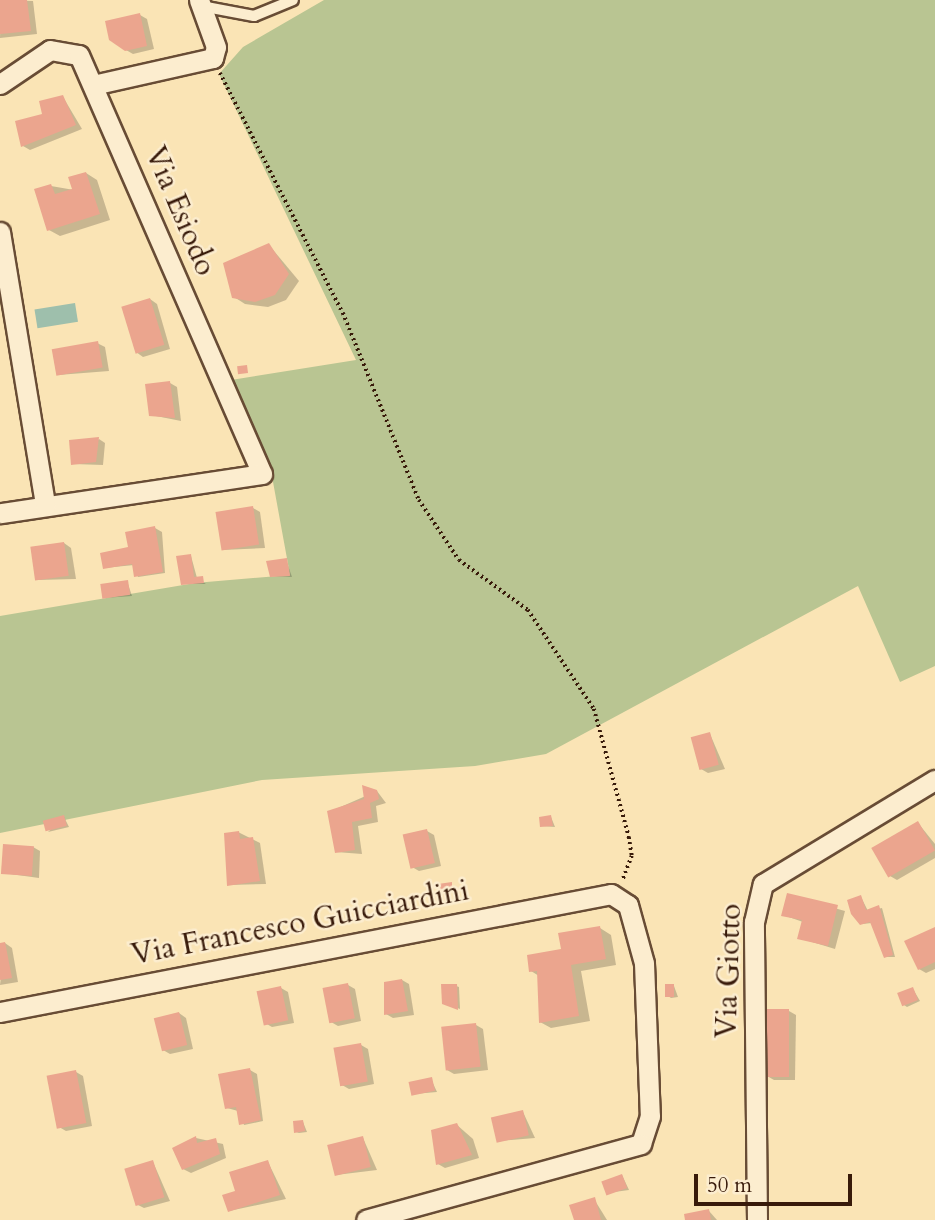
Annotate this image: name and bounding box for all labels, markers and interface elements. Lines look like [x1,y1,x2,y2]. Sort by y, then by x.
street label: Via Esiodo [137,141,223,281]
street label: Via Francesco Guicciardini [128,873,472,973]
street label: Via Giotto [709,903,749,1039]
scale bar [697,1160,855,1204]
text: 50 m [707,1171,752,1200]

